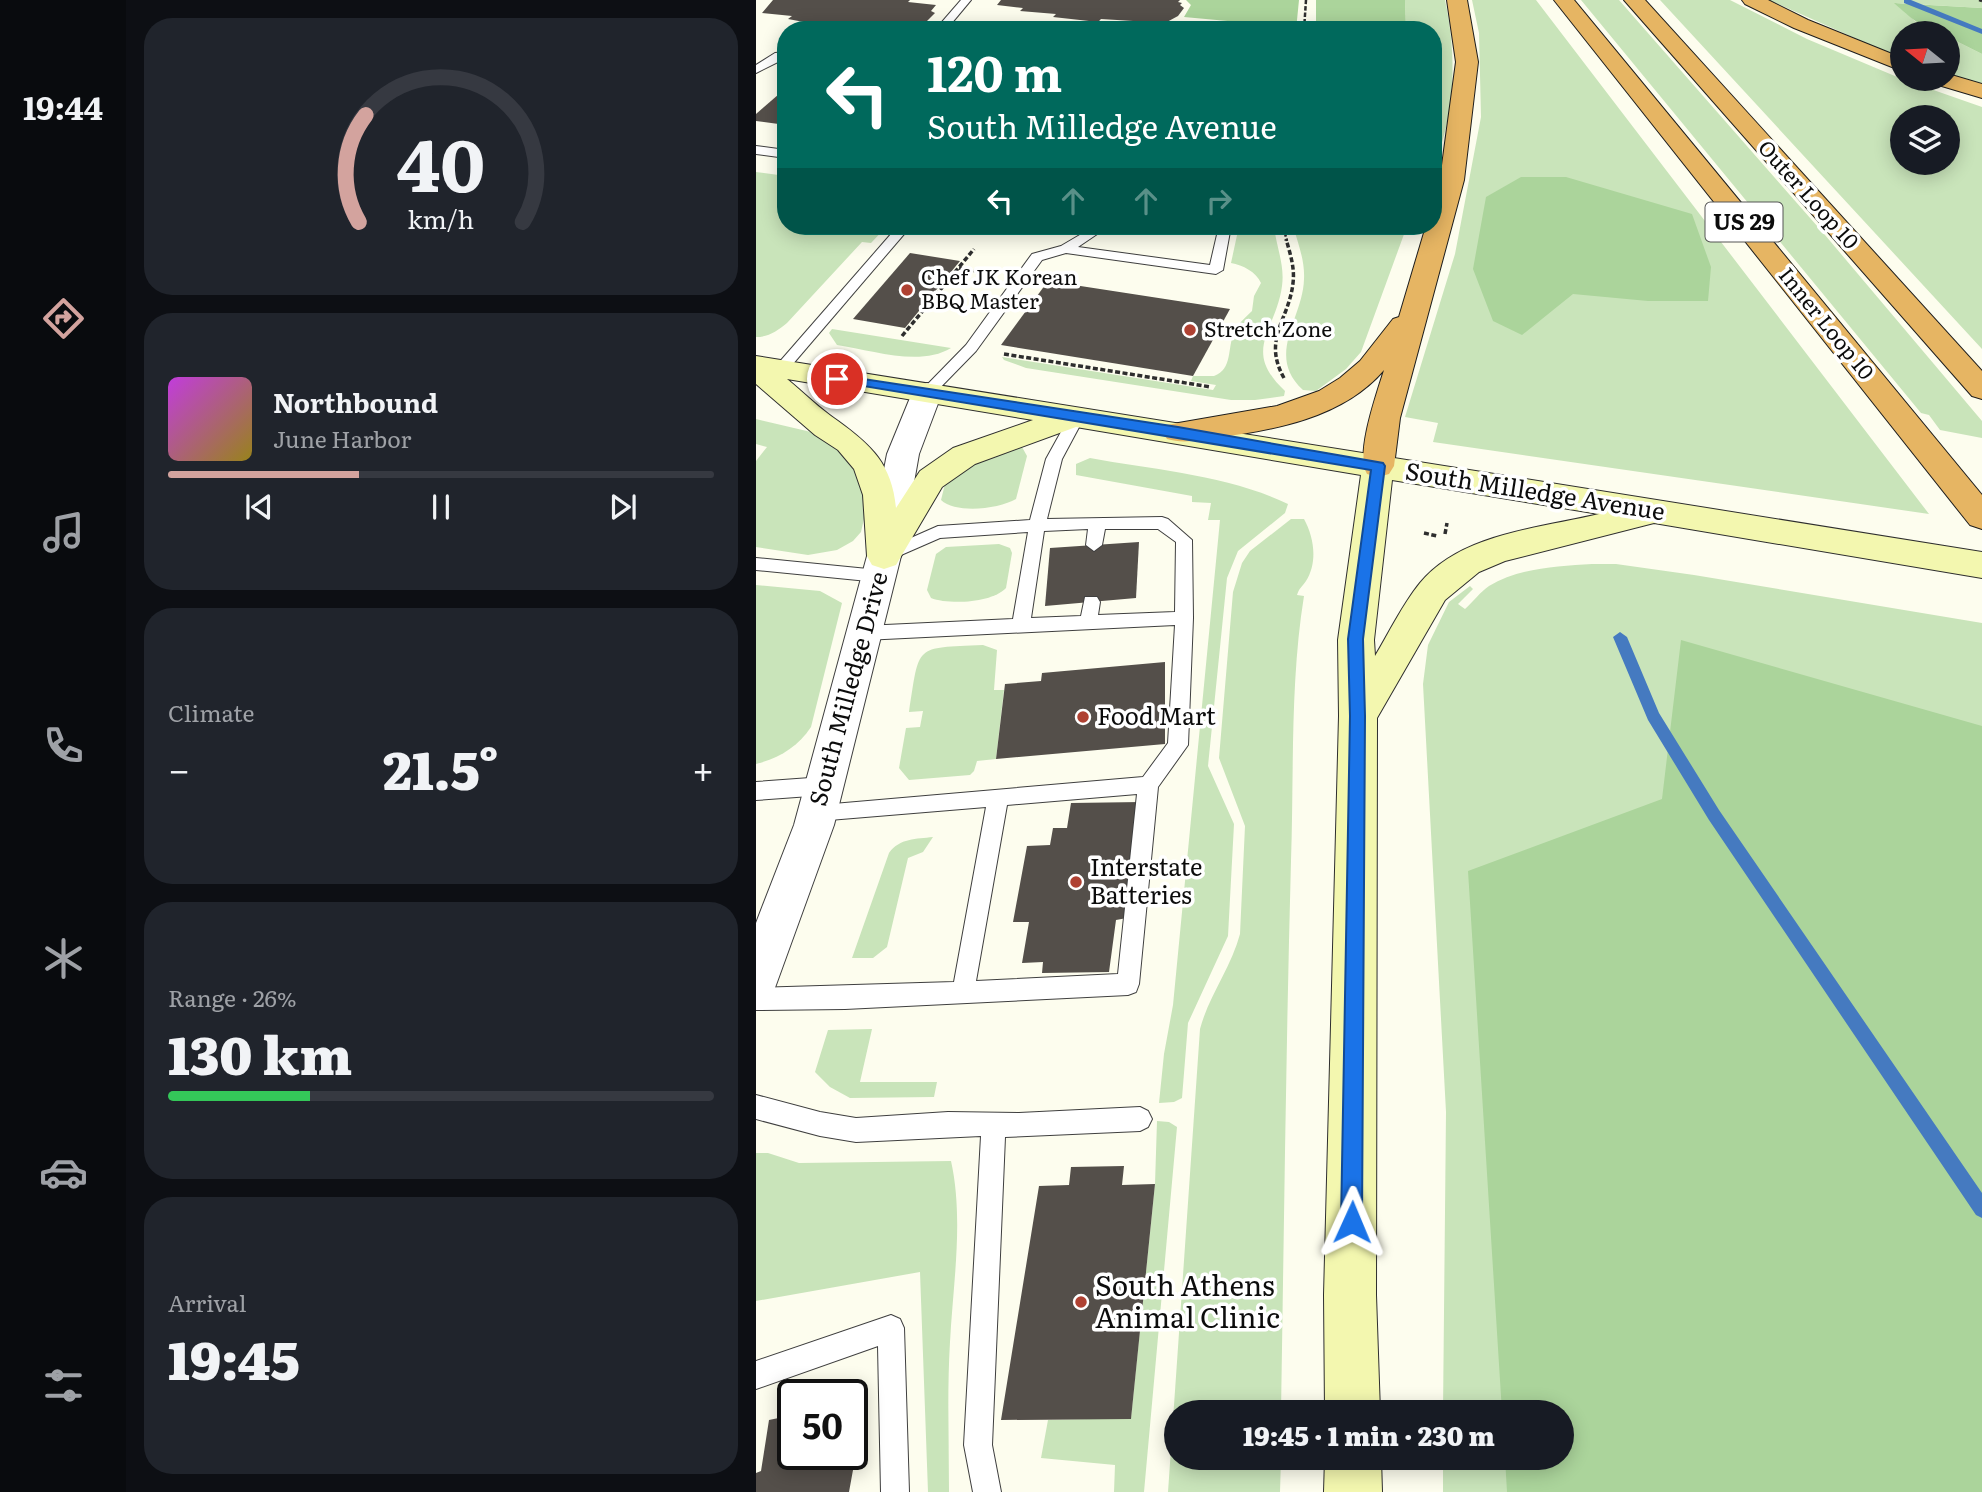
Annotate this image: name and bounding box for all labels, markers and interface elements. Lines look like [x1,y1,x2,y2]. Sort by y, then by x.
north arrow [1890,21,1960,91]
map controls [1890,21,1960,175]
text: 120 m [927,34,1062,107]
icon: left [812,49,903,140]
text: 19:44 [23,82,103,130]
text: South Milledge Avenue [927,101,1277,149]
button: layers [1890,105,1960,175]
text: 40 [397,107,485,215]
street label: Outer Loop 10 [1752,132,1867,255]
icon: left [981,182,1019,220]
icon: ahead [1054,182,1092,220]
icon: ahead [1127,182,1165,220]
icon: right [1200,182,1238,220]
text: km/h [408,200,474,237]
road number: US 29 [1706,202,1782,242]
place label: Chef JK Korean BBQ Master [921,260,1077,315]
street label: Inner Loop 10 [1773,260,1883,385]
marker: Chef JK Korean BBQ Master [899,282,915,298]
icon: directions [39,294,88,343]
place label: Stretch Zone [1204,312,1332,343]
marker: Stretch Zone [1182,322,1198,338]
pin [807,349,867,409]
icon: arrive [818,360,856,398]
text: Northbound [273,382,438,421]
text: June Harbor [273,421,411,455]
street label: South Milledge Avenue [1403,452,1668,527]
icon: previous [240,488,278,526]
icon: pause [422,488,460,526]
icon: next [604,488,642,526]
icon: music [39,508,88,557]
street label: South Milledge Drive [798,567,895,809]
text: Climate [168,695,254,729]
place label: Food Mart [1097,697,1216,732]
marker: Food Mart [1075,709,1091,725]
icon: phone [39,721,88,770]
text: 21.5° [383,729,499,806]
text: − [168,739,190,796]
text: + [692,739,714,796]
place label: Interstate Batteries [1090,848,1202,911]
marker: Interstate Batteries [1068,874,1084,890]
icon: climate [39,934,88,983]
text: Range · 26% [168,980,296,1014]
text: 130 km [168,1014,352,1091]
icon: car [39,1148,88,1197]
position arrow [1315,1185,1389,1259]
place label: South Athens Animal Clinic [1095,1263,1280,1337]
text: Arrival [168,1285,247,1319]
marker: South Athens Animal Clinic [1073,1294,1089,1310]
text: 19:45 [168,1319,300,1396]
icon: filters [39,1361,88,1410]
speed limit sign: 50 [777,1379,868,1470]
text: 19:45 · 1 min · 230 m [1243,1415,1495,1454]

